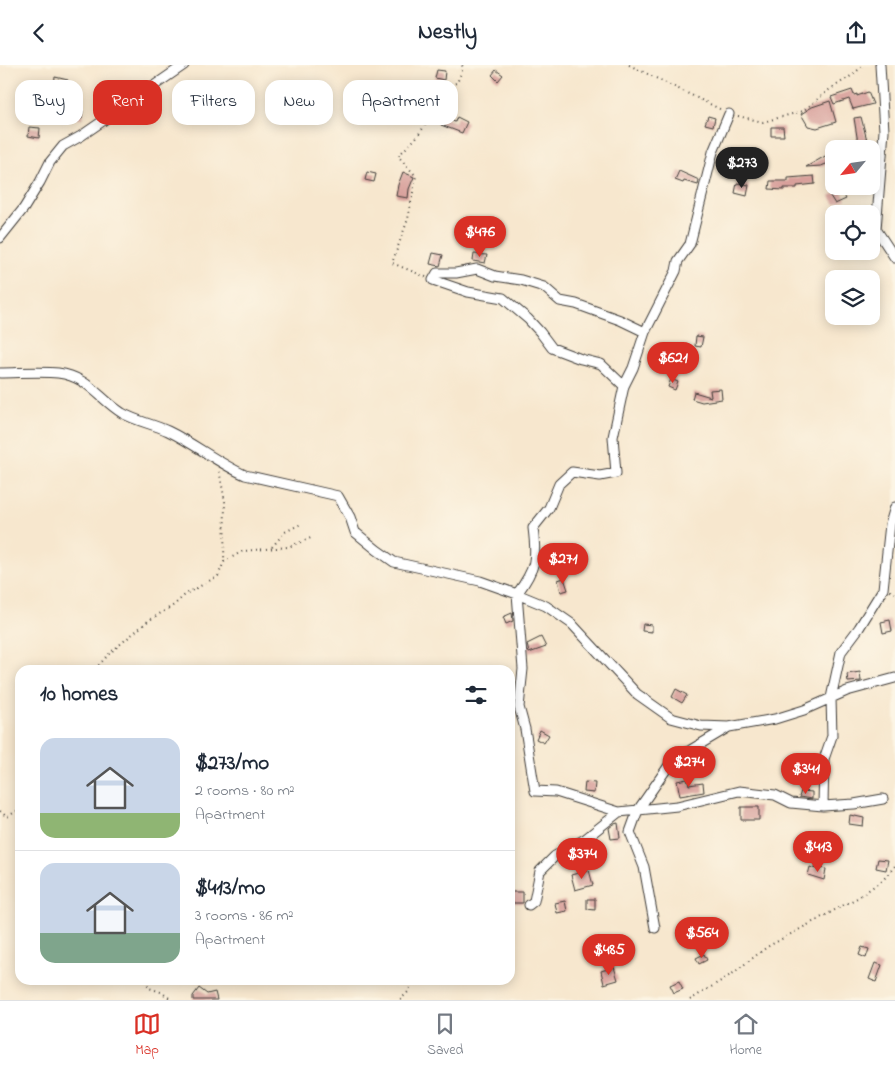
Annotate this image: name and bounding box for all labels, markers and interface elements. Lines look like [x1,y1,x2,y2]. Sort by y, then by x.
text: Nestly [418,17,477,49]
icon: back [25,19,53,47]
icon: share [842,19,870,47]
chip: Buy [15,80,83,125]
chip: Rent [93,80,162,125]
chip: Filters [172,80,255,125]
chip: New [265,80,333,125]
chip: Apartment [343,80,458,125]
north arrow [825,140,880,195]
map controls [825,140,880,325]
pin: $273 [712,147,772,189]
text: $273 [727,151,757,175]
button: locate [825,205,880,260]
pin: $476 [450,215,510,258]
text: $476 [465,220,495,244]
button: layers [825,270,880,325]
pin: $621 [643,341,703,384]
text: $621 [658,346,688,370]
pin: $271 [533,543,593,585]
text: $271 [548,547,578,571]
text: 10 homes [40,680,118,710]
icon: filters [462,681,490,709]
pin: $274 [659,745,719,788]
text: $273/mo [195,749,269,779]
text: $274 [674,750,704,774]
pin: $341 [776,753,836,795]
text: $341 [792,757,820,781]
icon: home [80,758,140,818]
text: 2 rooms · 80 m² [195,779,295,803]
text: Apartment [195,803,265,827]
pin: $413 [788,831,848,873]
text: $413 [804,835,832,859]
pin: $374 [552,837,612,880]
text: $374 [567,842,597,866]
text: $413/mo [195,874,265,904]
icon: home [80,883,140,943]
text: 3 rooms · 86 m² [195,904,293,928]
pin: $564 [672,917,732,959]
text: $564 [686,921,718,945]
text: Apartment [195,928,265,952]
pin: $485 [579,933,639,976]
text: $485 [593,938,625,962]
tab: Map [133,1010,161,1061]
tab: Saved [427,1010,463,1061]
tab: Home [729,1010,762,1061]

